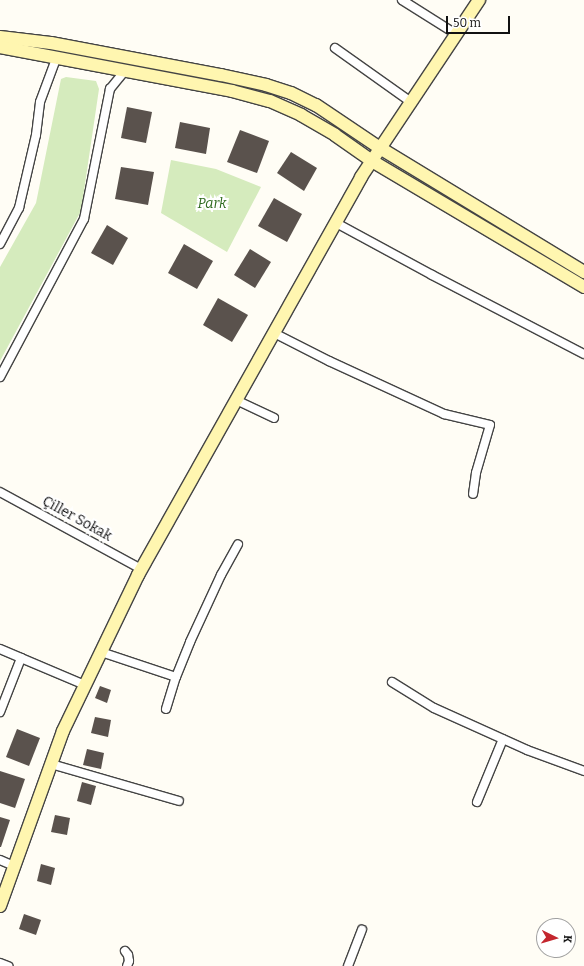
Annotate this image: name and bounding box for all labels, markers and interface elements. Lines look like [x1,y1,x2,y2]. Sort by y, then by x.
scale bar [448,8,512,34]
text: 50 m [453,16,481,30]
park label: Park [197,196,227,212]
street label: Çiller Sokak [39,493,115,545]
north arrow [536,918,576,958]
text: K [561,934,574,944]

